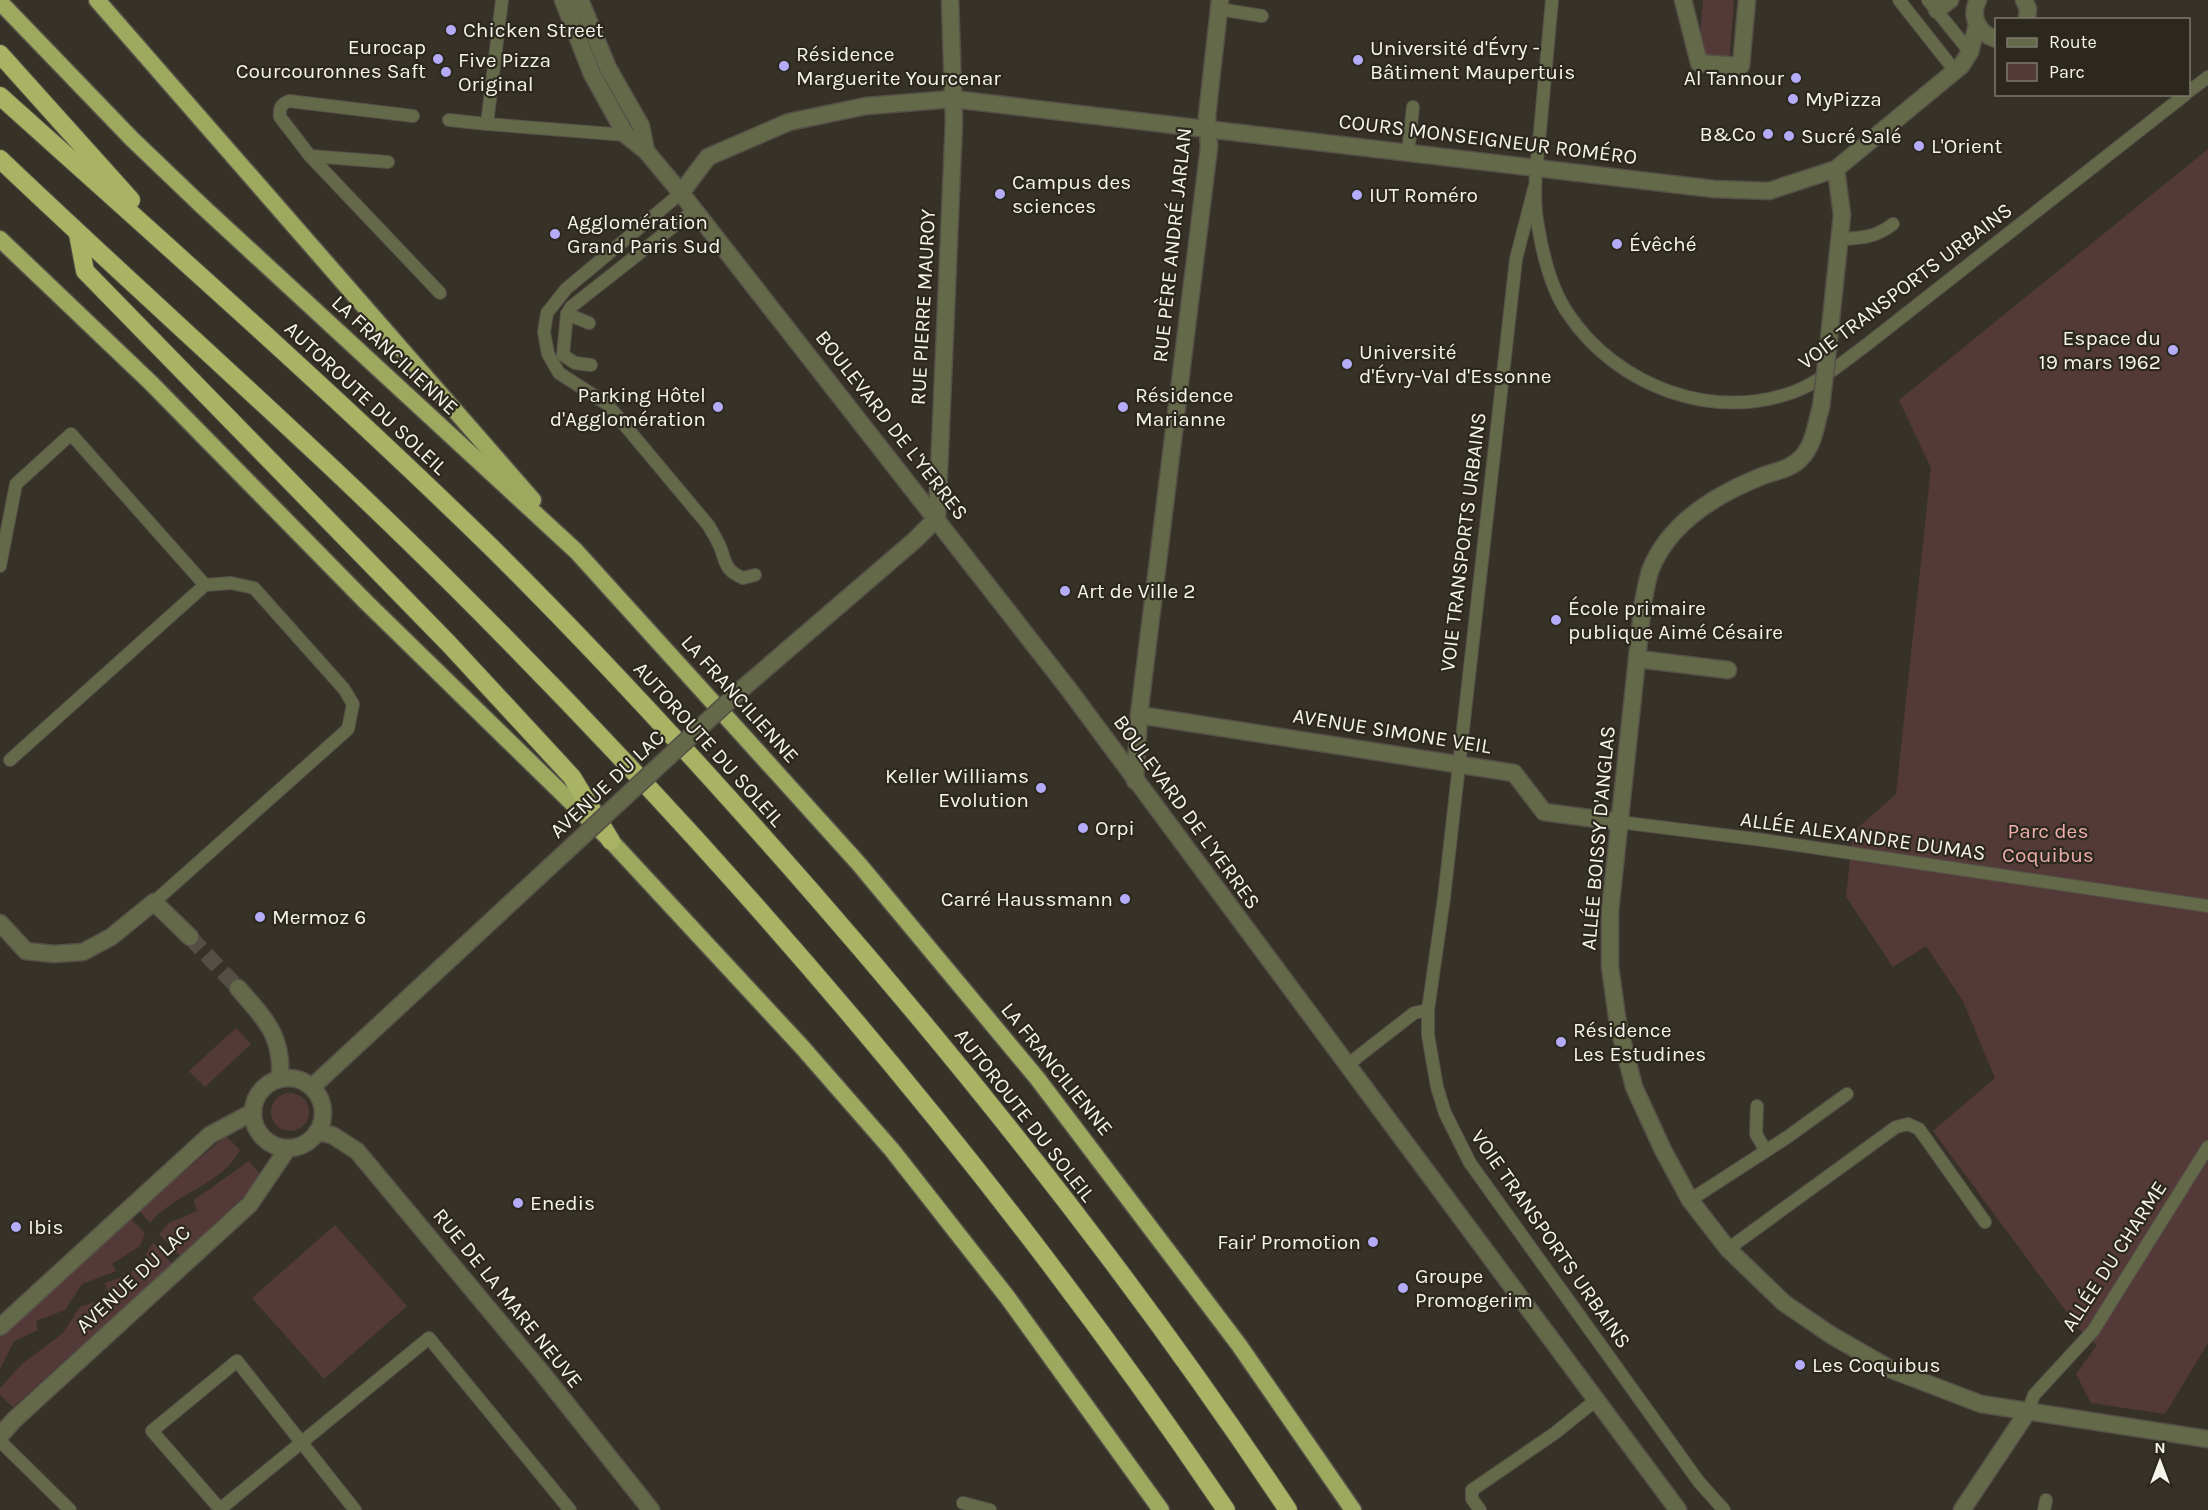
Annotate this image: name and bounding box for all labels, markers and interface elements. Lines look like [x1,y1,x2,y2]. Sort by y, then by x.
place label: Chicken Street [463,18,604,42]
legend [1995,18,2190,96]
marker: Chicken Street [444,23,458,37]
text: Route [2049,31,2097,53]
place label: Eurocap Courcouronnes Saft [236,35,426,83]
place label: Université d'Évry - Bâtiment Maupertuis [1370,36,1575,84]
place label: Résidence Marguerite Yourcenar [796,42,1001,90]
place label: Five Pizza Original [458,48,551,96]
marker: Eurocap Courcouronnes Saft [431,52,445,66]
marker: Université d'Évry - Bâtiment Maupertuis [1351,53,1365,67]
marker: Résidence Marguerite Yourcenar [777,59,791,73]
text: Parc [2049,61,2085,83]
marker: Five Pizza Original [439,65,453,79]
place label: Al Tannour [1684,66,1784,90]
marker: Al Tannour [1789,71,1803,85]
place label: MyPizza [1805,87,1882,111]
marker: MyPizza [1786,92,1800,106]
street label: COURS MONSEIGNEUR ROMÉRO [1337,109,1639,169]
place label: B&Co [1699,122,1756,146]
place label: Sucré Salé [1801,124,1902,148]
street label: RUE PÈRE ANDRÉ JARLAN [1148,126,1196,364]
marker: B&Co [1761,127,1775,141]
marker: Sucré Salé [1782,129,1796,143]
place label: L'Orient [1931,134,2003,158]
marker: L'Orient [1912,139,1926,153]
place label: Campus des sciences [1012,170,1131,218]
place label: IUT Roméro [1369,183,1478,207]
marker: Campus des sciences [993,187,1007,201]
marker: IUT Roméro [1350,188,1364,202]
street label: VOIE TRANSPORTS URBAINS [1793,198,2017,374]
street label: RUE PIERRE MAUROY [906,208,940,406]
place label: Agglomération Grand Paris Sud [567,210,721,258]
marker: Agglomération Grand Paris Sud [548,227,562,241]
place label: Évêché [1629,232,1696,256]
marker: Évêché [1610,237,1624,251]
street label: LA FRANCILIENNE [327,290,463,420]
street label: AUTOROUTE DU SOLEIL [280,316,452,480]
street label: BOULEVARD DE L'YERRES [811,326,973,524]
place label: Espace du 19 mars 1962 [2039,326,2161,374]
place label: Université d'Évry-Val d'Essonne [1359,340,1552,388]
marker: Espace du 19 mars 1962 [2166,343,2180,357]
marker: Université d'Évry-Val d'Essonne [1340,357,1354,371]
place label: Parking Hôtel d'Agglomération [550,383,706,431]
place label: Résidence Marianne [1135,383,1233,431]
marker: Parking Hôtel d'Agglomération [711,400,725,414]
marker: Résidence Marianne [1116,400,1130,414]
street label: VOIE TRANSPORTS URBAINS [1435,411,1491,673]
place label: Art de Ville 2 [1077,579,1196,603]
marker: Art de Ville 2 [1058,584,1072,598]
place label: École primaire publique Aimé Césaire [1568,596,1783,644]
marker: École primaire publique Aimé Césaire [1549,613,1563,627]
street label: LA FRANCILIENNE [676,630,804,768]
street label: AUTOROUTE DU SOLEIL [629,657,789,831]
street label: AVENUE SIMONE VEIL [1291,703,1493,759]
street label: BOULEVARD DE L'YERRES [1109,710,1265,914]
street label: AVENUE DU LAC [545,725,669,843]
street label: ALLÉE BOISSY D'ANGLAS [1576,725,1620,951]
place label: Keller Williams Evolution [885,764,1029,812]
marker: Keller Williams Evolution [1034,781,1048,795]
street label: ALLÉE ALEXANDRE DUMAS [1739,807,1987,865]
place label: Orpi [1095,816,1135,840]
park label: Parc des Coquibus [2002,819,2094,867]
marker: Orpi [1076,821,1090,835]
place label: Carré Haussmann [941,887,1113,911]
marker: Carré Haussmann [1118,892,1132,906]
place label: Mermoz 6 [272,905,366,929]
marker: Mermoz 6 [253,910,267,924]
street label: LA FRANCILIENNE [996,998,1118,1140]
place label: Résidence Les Estudines [1573,1018,1706,1066]
street label: AUTOROUTE DU SOLEIL [950,1024,1100,1207]
marker: Résidence Les Estudines [1554,1035,1568,1049]
street label: VOIE TRANSPORTS URBAINS [1466,1125,1636,1353]
street label: ALLÉE DU CHARME [2056,1176,2172,1336]
place label: Enedis [530,1191,595,1215]
marker: Enedis [511,1196,525,1210]
street label: RUE DE LA MARE NEUVE [428,1203,588,1393]
place label: Ibis [28,1215,64,1239]
marker: Ibis [9,1220,23,1234]
street label: AVENUE DU LAC [71,1220,195,1338]
place label: Fair' Promotion [1217,1230,1361,1254]
marker: Fair' Promotion [1366,1235,1380,1249]
place label: Groupe Promogerim [1415,1264,1533,1312]
marker: Groupe Promogerim [1396,1281,1410,1295]
place label: Les Coquibus [1812,1353,1940,1377]
marker: Les Coquibus [1793,1358,1807,1372]
north arrow [2130,1432,2190,1492]
text: N [2154,1438,2166,1457]

